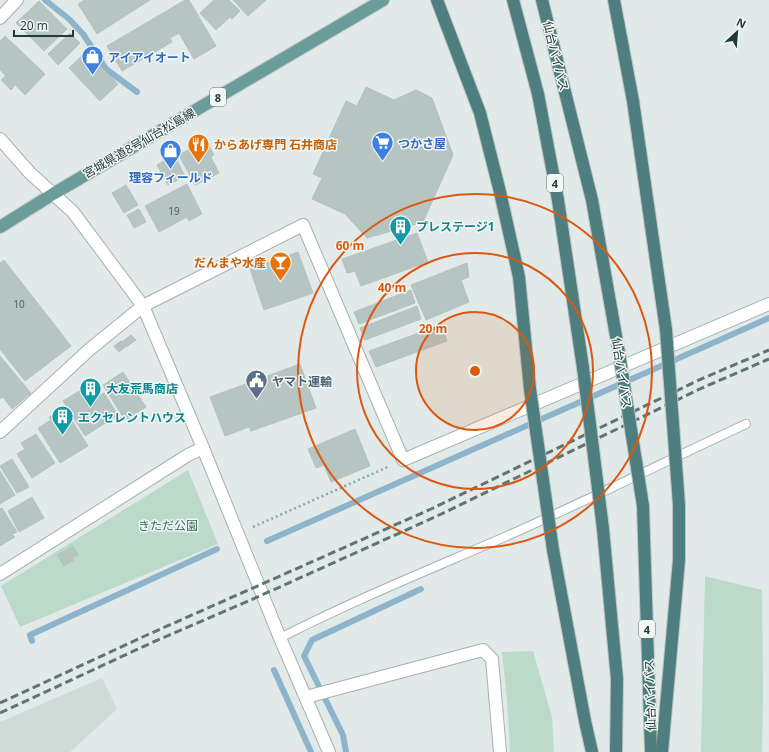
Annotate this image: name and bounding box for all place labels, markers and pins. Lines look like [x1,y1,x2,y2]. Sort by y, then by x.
shop icon: アイアイオート [80,44,106,77]
place label: アイアイオート [108,49,191,66]
supermarket icon: つかさ屋 [370,130,396,163]
restaurant icon: からあげ専門 石井商店 [186,131,212,164]
place label: つかさ屋 [398,135,446,152]
place label: からあげ専門 石井商店 [214,136,337,153]
shop icon: 理容フィールド [158,137,184,170]
place label: 理容フィールド [129,169,213,186]
building icon: プレステージ1 [388,213,414,246]
place label: プレステージ1 [416,218,495,235]
bar icon: だんまや水産 [268,249,294,282]
place label: だんまや水産 [194,254,266,271]
centre of rings [468,364,482,378]
public building icon: ヤマト運輸 [244,368,270,401]
place label: ヤマト運輸 [272,373,332,390]
building icon: 大友荒馬商店 [77,375,103,408]
place label: 大友荒馬商店 [106,380,178,397]
building icon: エクセレントハウス [50,404,76,437]
place label: エクセレントハウス [78,409,186,426]

